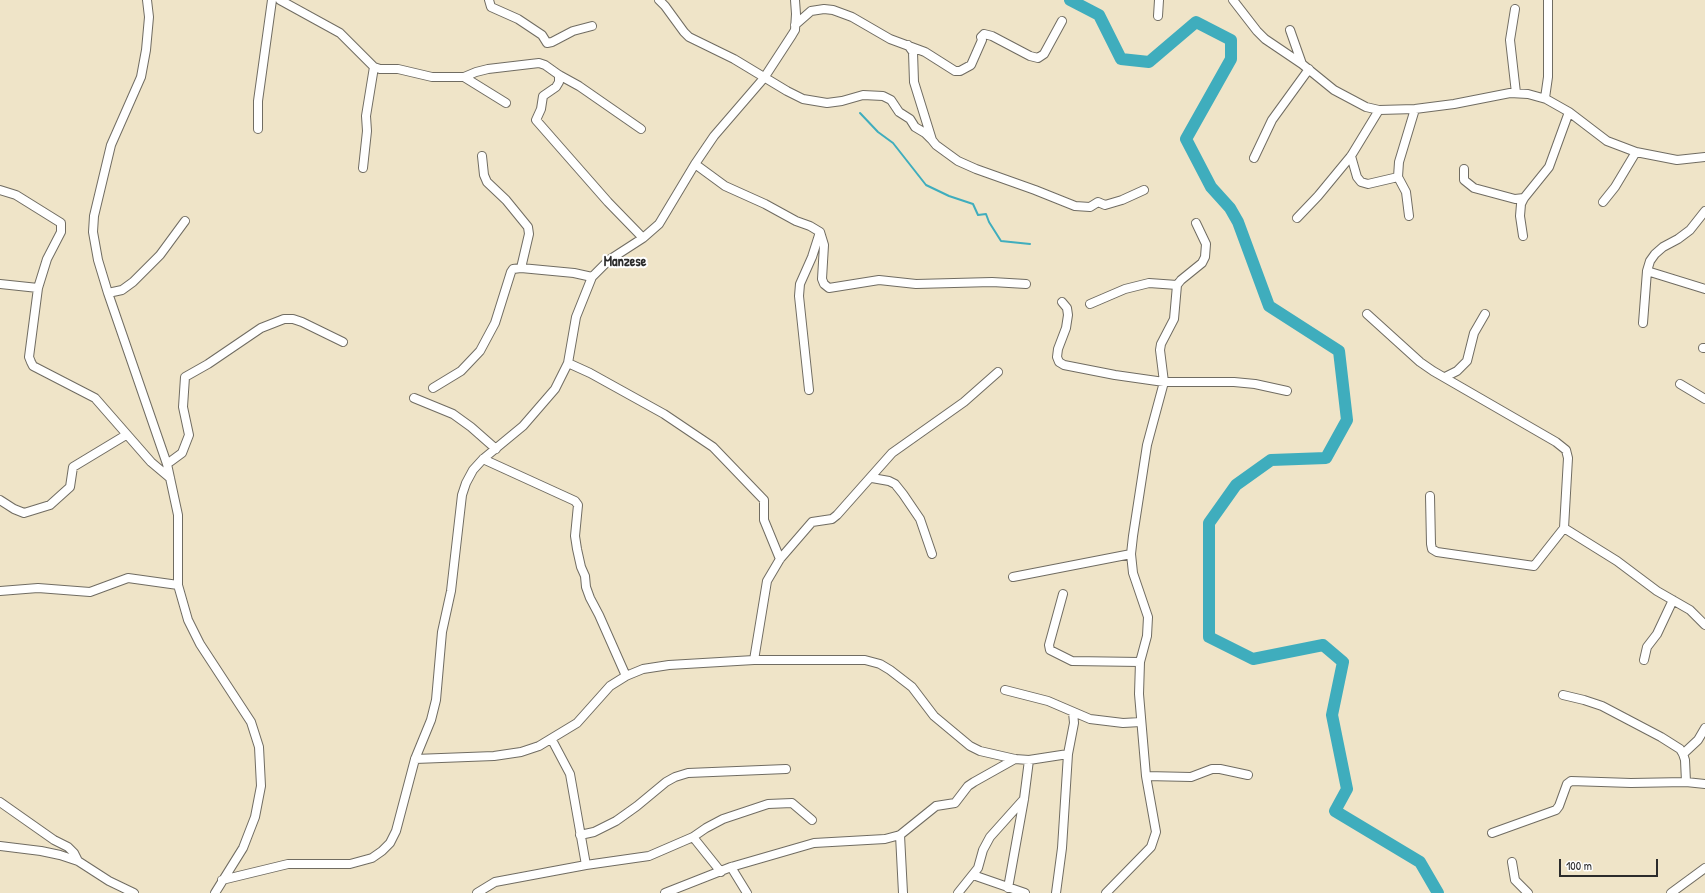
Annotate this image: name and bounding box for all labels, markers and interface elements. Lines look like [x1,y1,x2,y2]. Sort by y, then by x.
district label: Manzese [604,254,646,270]
scale bar [1561,851,1660,877]
text: 100 m [1566,857,1592,874]

